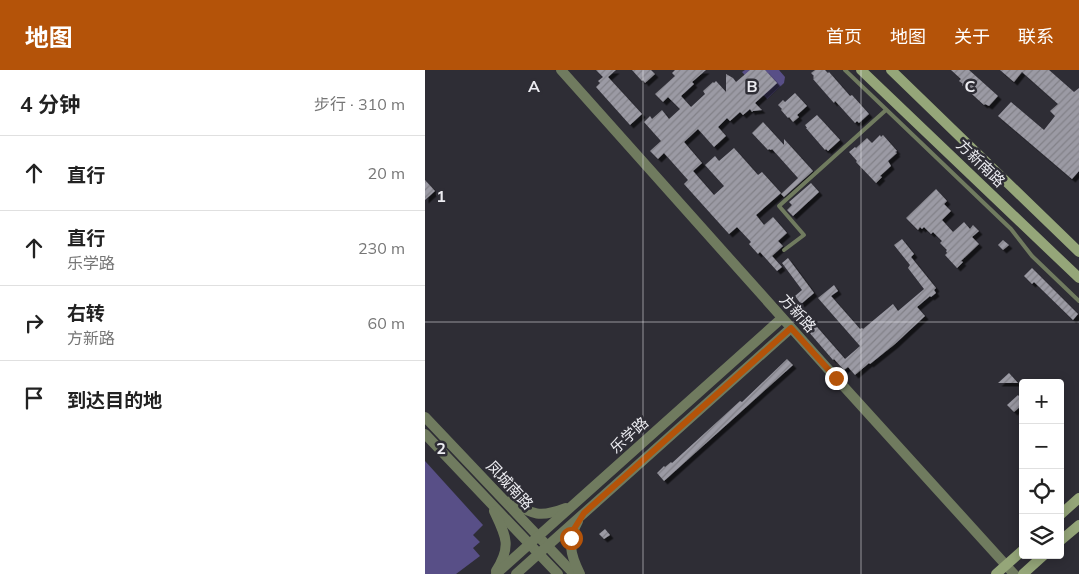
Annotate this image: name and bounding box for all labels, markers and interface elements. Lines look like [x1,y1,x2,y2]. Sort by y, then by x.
text: 地图 [25,22,73,52]
text: 首页 [826,25,862,48]
text: 地图 [890,25,926,48]
text: 关于 [954,25,990,48]
text: 联系 [1018,25,1054,48]
text: A [528,76,540,96]
text: B [746,76,758,96]
text: C [965,76,976,96]
text: 4 分钟 [20,91,80,117]
text: 步行 · 310 m [314,94,405,114]
street label: 方新南路 [953,135,1009,191]
icon: ahead [20,159,48,187]
text: 直行 [67,163,105,187]
text: 20 m [368,163,405,183]
text: 1 [436,186,446,206]
text: 直行 [67,226,105,250]
icon: ahead [20,234,48,262]
text: 230 m [358,238,405,258]
text: 乐学路 [67,253,115,273]
street label: 方新路 [776,290,820,336]
text: 右转 [67,301,105,325]
icon: right [20,309,48,337]
text: 60 m [368,313,405,333]
text: 方新路 [67,328,115,348]
route end [825,367,848,390]
map controls [1019,379,1064,559]
button: + [1019,379,1064,424]
icon: arrive [20,384,48,412]
text: 到达目的地 [67,388,162,412]
street label: 乐学路 [606,413,652,457]
button: − [1019,424,1064,469]
text: 2 [436,438,446,458]
street label: 凤城南路 [483,457,537,513]
button: locate [1019,469,1064,514]
button: layers [1019,514,1064,559]
route start [560,527,583,550]

